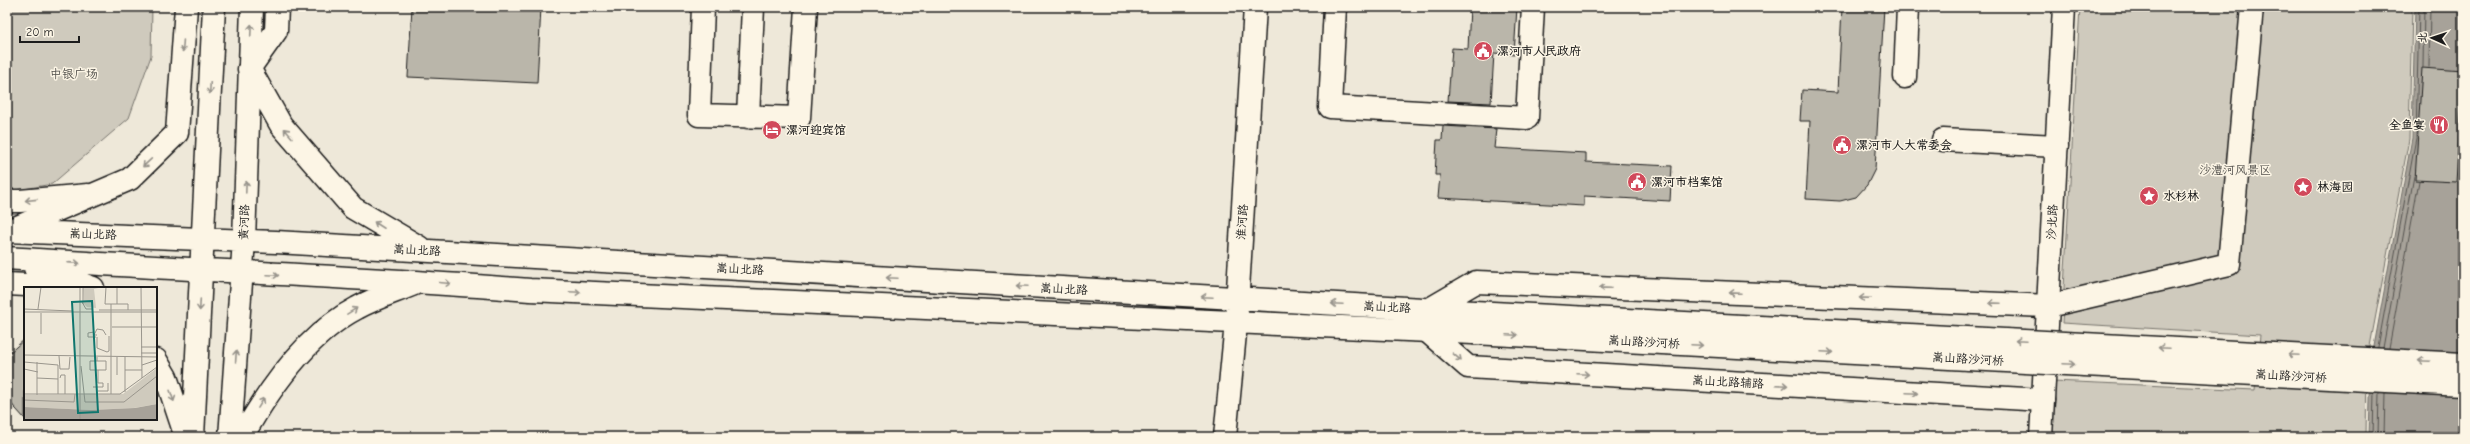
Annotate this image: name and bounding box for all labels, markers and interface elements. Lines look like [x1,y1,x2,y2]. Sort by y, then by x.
scale bar [20,18,79,44]
north arrow [2412,18,2452,58]
one-way arrow [248,24,255,37]
text: 20 m [26,25,54,39]
text: 北 [2416,32,2429,43]
one-way arrow [180,39,187,52]
public building icon: 漯河市人民政府 [1472,40,1494,62]
place label: 漯河市人民政府 [1497,44,1581,58]
park label: 中银广场 [50,67,98,81]
one-way arrow [206,81,213,94]
restaurant icon: 全鱼宴 [2428,114,2450,136]
place label: 全鱼宴 [2389,118,2425,132]
hotel icon: 漯河迎宾馆 [761,119,783,141]
place label: 漯河迎宾馆 [786,123,846,137]
one-way arrow [283,128,292,139]
public building icon: 漯河市人大常委会 [1831,134,1853,156]
place label: 漯河市人大常委会 [1856,138,1952,152]
one-way arrow [142,158,152,168]
park label: 沙澧河风景区 [2199,163,2271,177]
public building icon: 漯河市档案馆 [1626,171,1648,193]
place label: 漯河市档案馆 [1651,175,1723,189]
place icon: 林海园 [2292,176,2314,198]
place label: 林海园 [2317,180,2353,194]
one-way arrow [242,181,249,194]
place icon: 水杉林 [2138,185,2160,207]
place label: 水杉林 [2163,189,2199,203]
one-way arrow [24,197,37,204]
street label: 黄河路 [236,204,252,240]
street label: 淮河路 [1234,204,1250,240]
street label: 沙北路 [2044,204,2060,240]
one-way arrow [373,220,385,228]
street label: 嵩山北路 [69,226,117,242]
street label: 嵩山北路 [393,242,441,258]
one-way arrow [67,260,80,267]
street label: 嵩山北路 [716,261,764,277]
one-way arrow [266,271,279,279]
one-way arrow [886,275,899,282]
one-way arrow [438,280,451,287]
street label: 嵩山北路 [1040,281,1088,297]
one-way arrow [1016,282,1029,290]
one-way arrow [1599,284,1612,291]
inset map [24,287,157,420]
one-way arrow [568,288,581,296]
one-way arrow [1729,289,1742,297]
one-way arrow [1201,293,1214,301]
one-way arrow [1859,294,1872,302]
one-way arrow [196,298,204,311]
street label: 嵩山北路 [1363,299,1411,315]
one-way arrow [1989,300,2002,307]
one-way arrow [1331,301,1344,308]
one-way arrow [346,307,357,315]
one-way arrow [1505,332,1518,339]
street label: 嵩山路沙河桥 [1608,333,1681,351]
one-way arrow [2015,337,2028,344]
one-way arrow [1690,341,1703,349]
one-way arrow [2158,344,2171,352]
one-way arrow [1820,348,1833,355]
one-way arrow [233,350,240,363]
street label: 嵩山路沙河桥 [1932,350,2005,368]
one-way arrow [2288,351,2301,358]
one-way arrow [1451,352,1461,361]
one-way arrow [2418,358,2431,365]
one-way arrow [2062,361,2075,368]
street label: 嵩山路沙河桥 [2255,367,2328,385]
one-way arrow [1576,370,1589,377]
street label: 嵩山北路辅路 [1692,373,1764,391]
one-way arrow [1775,382,1788,389]
one-way arrow [169,389,176,402]
one-way arrow [1905,389,1918,396]
one-way arrow [258,397,266,409]

